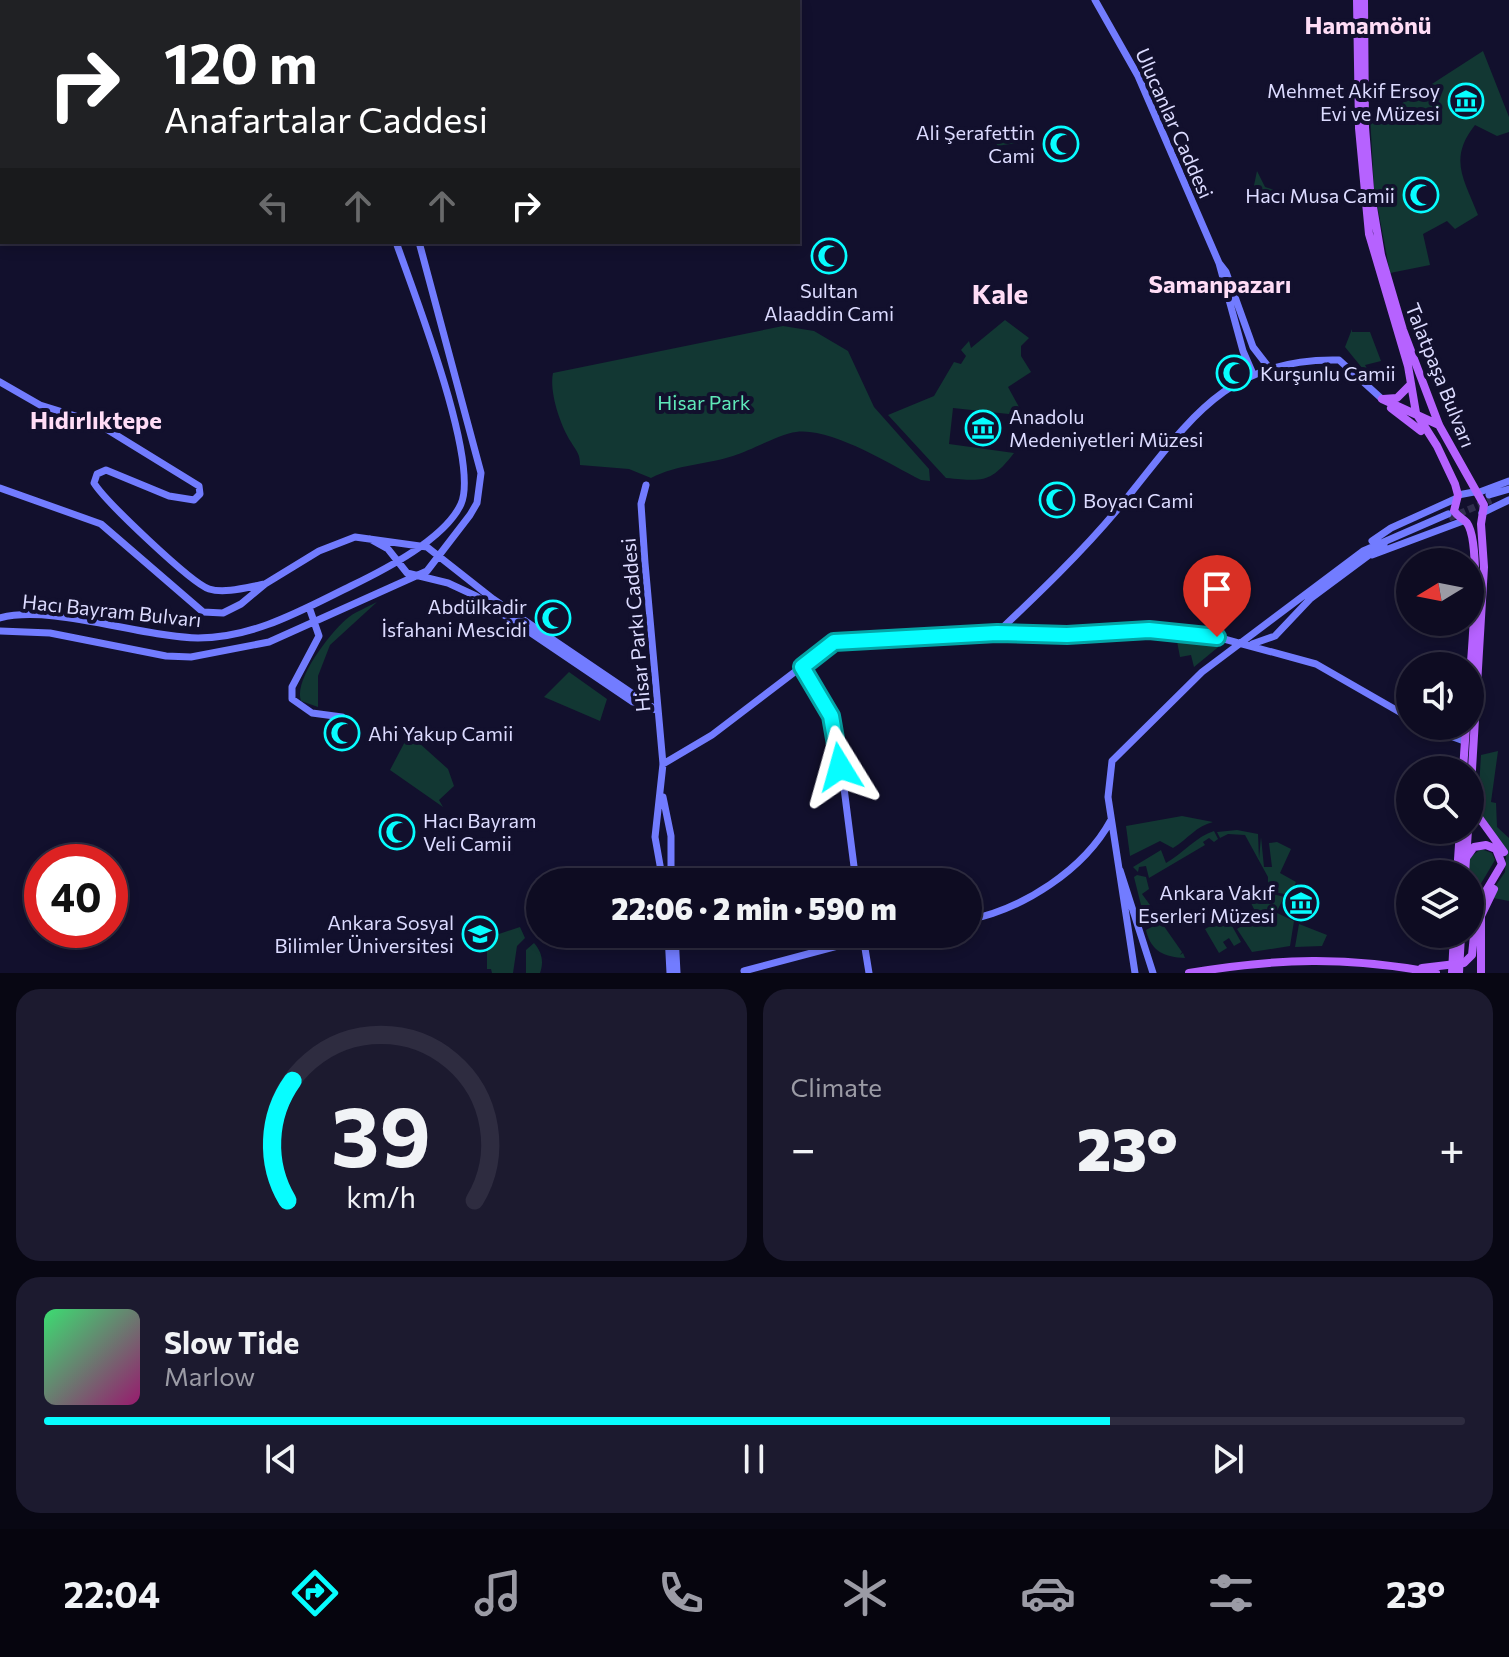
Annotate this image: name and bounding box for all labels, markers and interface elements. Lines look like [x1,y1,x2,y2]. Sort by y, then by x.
district label: Hamamönü [1304,10,1432,39]
text: 120 m [164,27,318,96]
icon: right [32,32,136,136]
street label: Ulucanlar Caddesi [1131,44,1219,202]
place label: Mehmet Akif Ersoy Evi ve Müzesi [1267,78,1440,125]
museum icon: Mehmet Akif Ersoy Evi ve Müzesi [1447,82,1485,120]
text: Anafartalar Caddesi [164,96,488,140]
place label: Ali Şerafettin Cami [916,120,1035,167]
mosque icon: Ali Şerafettin Cami [1042,125,1080,163]
mosque icon: Hacı Musa Camii [1402,176,1440,214]
place label: Hacı Musa Camii [1245,183,1395,207]
icon: left [252,184,296,228]
icon: ahead [336,184,380,228]
icon: ahead [420,184,464,228]
icon: right [504,184,548,228]
mosque icon: Sultan Alaaddin Cami [810,237,848,275]
district label: Samanpazarı [1149,269,1292,298]
district label: Kale [972,276,1028,310]
place label: Sultan Alaaddin Cami [764,278,894,325]
street label: Talatpaşa Bulvarı [1401,299,1481,451]
mosque icon: Kurşunlu Camii [1215,354,1253,392]
place label: Kurşunlu Camii [1260,361,1396,385]
park label: Hisar Park [657,390,751,414]
place label: Anadolu Medeniyetleri Müzesi [1009,404,1204,451]
district label: Hıdırlıktepe [30,405,162,434]
museum icon: Anadolu Medeniyetleri Müzesi [964,409,1002,447]
mosque icon: Boyacı Cami [1038,481,1076,519]
place label: Boyacı Cami [1083,488,1194,512]
street label: Hisar Parkı Caddesi [615,537,655,713]
north arrow [1396,548,1484,636]
map controls [1396,548,1484,948]
pin [1183,555,1251,637]
icon: arrive [1195,567,1239,611]
street label: Hacı Bayram Bulvarı [21,589,203,631]
place label: Abdülkadir İsfahani Mescidi [381,594,527,641]
mosque icon: Abdülkadir İsfahani Mescidi [534,599,572,637]
button: sound [1396,652,1484,740]
mosque icon: Ahi Yakup Camii [323,714,361,752]
place label: Ahi Yakup Camii [368,721,513,745]
position arrow [798,725,882,809]
button: search [1396,756,1484,844]
place label: Hacı Bayram Veli Camii [423,808,537,855]
mosque icon: Hacı Bayram Veli Camii [378,813,416,851]
speed limit sign: 40 [24,844,128,948]
button: layers [1396,860,1484,948]
place label: Ankara Vakıf Eserleri Müzesi [1138,880,1275,927]
museum icon: Ankara Vakıf Eserleri Müzesi [1282,884,1320,922]
text: 22:06 · 2 min · 590 m [611,889,897,926]
place label: Ankara Sosyal Bilimler Üniversitesi [274,910,454,957]
school or university icon: Ankara Sosyal Bilimler Üniversitesi [461,915,499,953]
text: Climate [791,1071,882,1102]
text: 39 [331,1082,431,1184]
text: 23° [1077,1110,1178,1183]
text: − [791,1120,816,1174]
text: + [1439,1120,1465,1174]
text: km/h [346,1179,416,1214]
text: Slow Tide [164,1323,299,1360]
text: Marlow [164,1360,255,1391]
icon: previous [259,1437,303,1481]
icon: pause [732,1437,776,1481]
icon: next [1206,1437,1250,1481]
icon: directions [287,1565,343,1621]
icon: music [470,1565,526,1621]
icon: phone [653,1565,709,1621]
icon: climate [837,1565,893,1621]
icon: car [1020,1565,1076,1621]
icon: filters [1203,1565,1259,1621]
text: 22:04 [64,1571,160,1615]
text: 23° [1386,1571,1445,1615]

